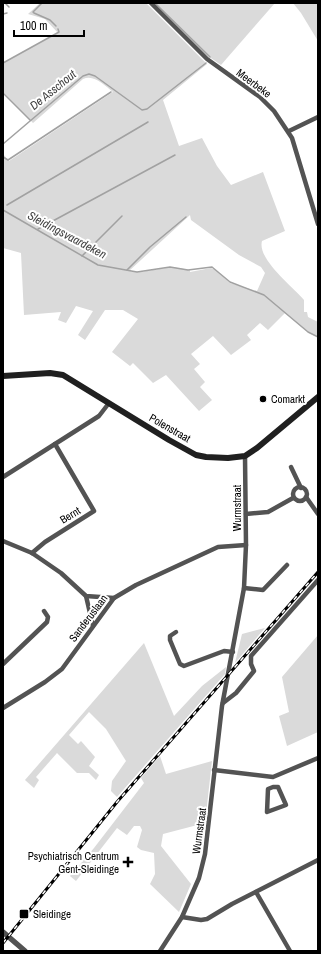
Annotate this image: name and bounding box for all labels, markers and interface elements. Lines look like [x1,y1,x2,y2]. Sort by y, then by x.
scale bar [14,12,84,38]
text: 100 m [20,18,47,34]
street label: Meerbeke [234,65,274,101]
water label: De Asschout [27,66,80,114]
water label: Sleidingsvaardeken [25,208,109,262]
place label: Comarkt [271,392,306,406]
marker: Comarkt [258,394,268,404]
street label: Polenstraat [147,411,194,446]
street label: Wurmstraat [230,484,244,531]
street label: Bernt [57,503,83,527]
street label: Sanderuslaan [66,592,110,644]
street label: Wurmstraat [189,807,209,855]
place label: Psychiatrisch Centrum Gent-Sleidinge [28,849,119,876]
marker: Psychiatrisch Centrum Gent-Sleidinge [122,856,134,868]
place label: Sleidinge [33,907,71,921]
marker: Sleidinge [18,908,30,920]

